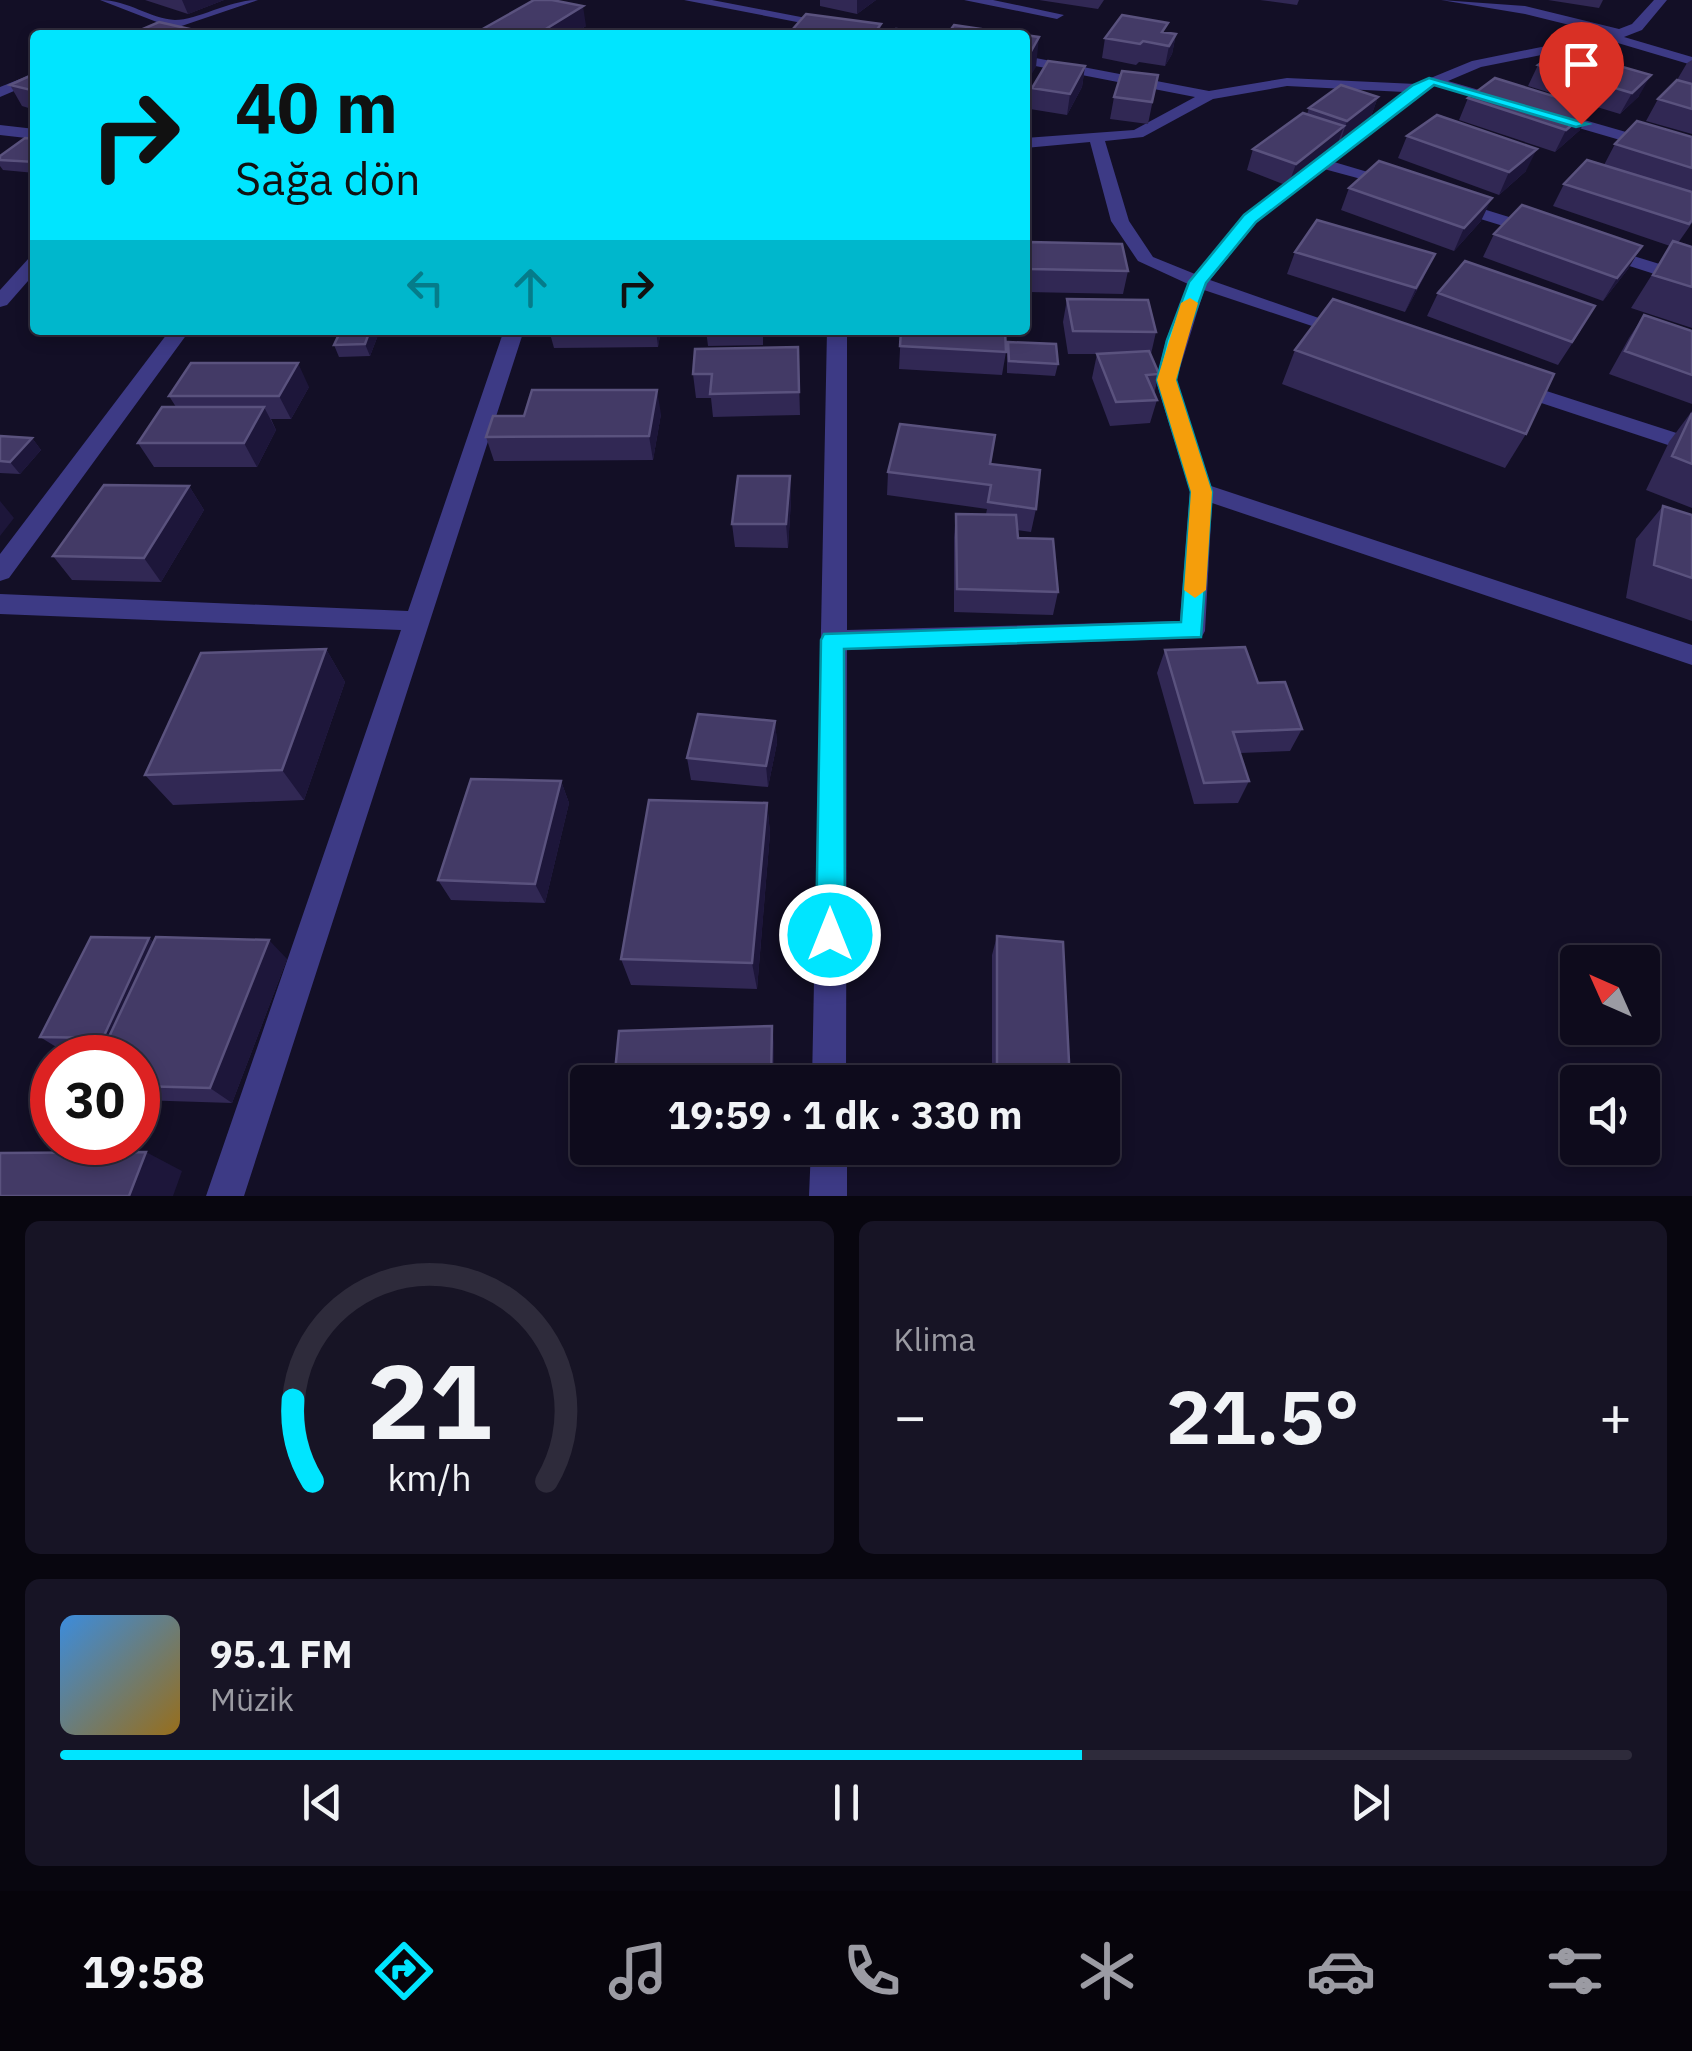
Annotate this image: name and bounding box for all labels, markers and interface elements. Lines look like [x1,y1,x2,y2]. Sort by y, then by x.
pin [1539,22,1624,125]
icon: arrive [1554,37,1609,92]
text: 40 m [235,61,398,152]
icon: right [70,70,200,200]
text: Sağa dön [235,149,420,207]
icon: left [398,260,453,315]
icon: ahead [503,260,558,315]
icon: right [608,260,663,315]
position arrow [778,883,882,987]
north arrow [1560,945,1660,1045]
map controls [1560,945,1660,1165]
speed limit sign: 30 [30,1035,160,1165]
button: sound [1560,1065,1660,1165]
text: 19:59 · 1 dk · 330 m [668,1090,1022,1139]
text: Klima [894,1318,976,1360]
text: 21 [367,1332,492,1468]
text: 21.5° [1166,1367,1360,1465]
text: − [894,1380,927,1451]
text: + [1599,1380,1632,1451]
text: km/h [387,1454,471,1501]
text: 95.1 FM [210,1629,353,1678]
text: Müzik [210,1678,294,1720]
icon: previous [295,1775,350,1830]
icon: pause [819,1775,874,1830]
icon: next [1343,1775,1398,1830]
icon: directions [369,1936,439,2006]
icon: music [603,1936,673,2006]
icon: phone [837,1936,907,2006]
icon: climate [1072,1936,1142,2006]
icon: car [1306,1936,1376,2006]
icon: filters [1540,1936,1610,2006]
text: 19:58 [82,1942,205,2000]

